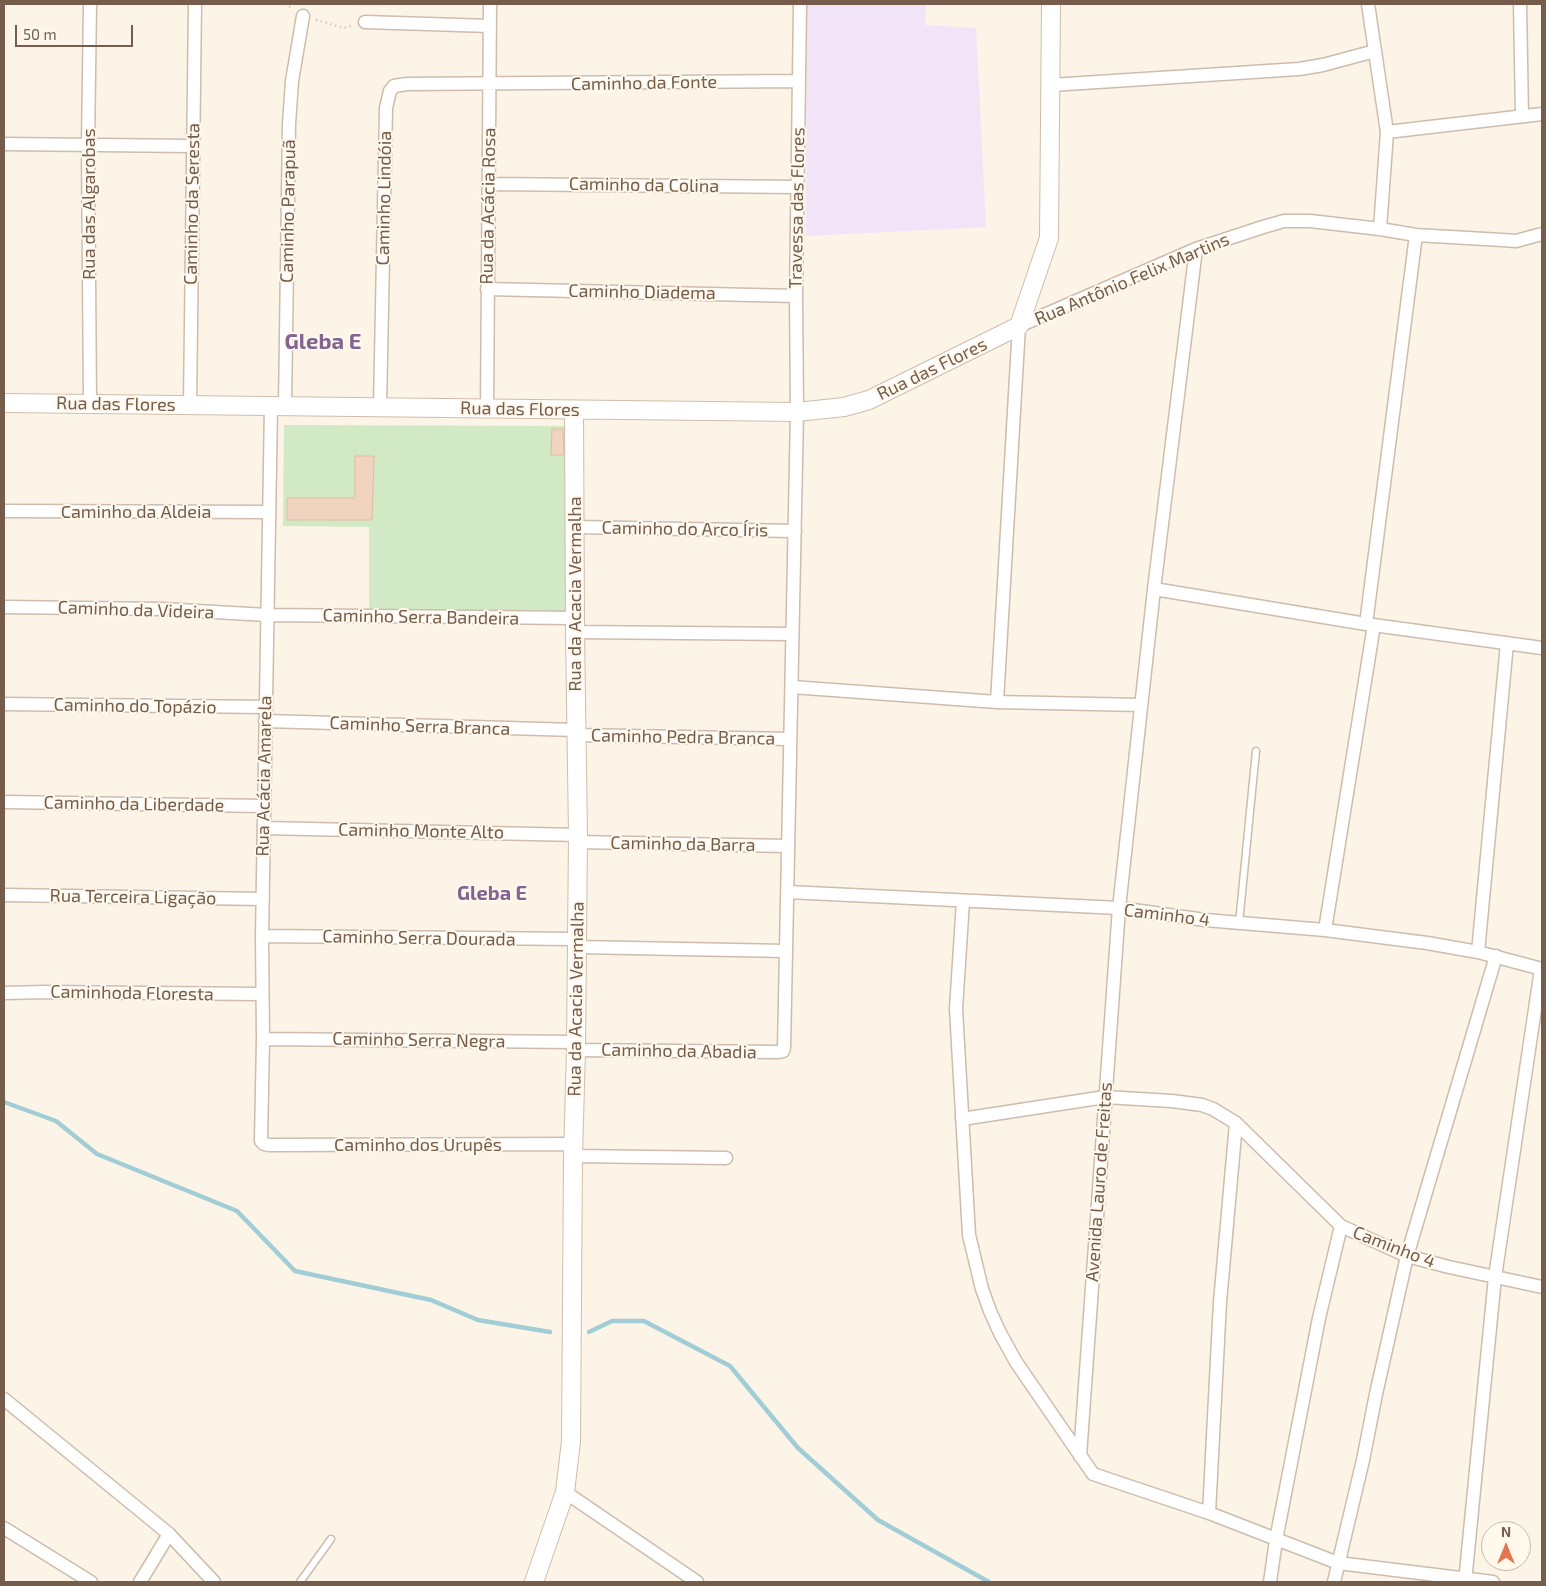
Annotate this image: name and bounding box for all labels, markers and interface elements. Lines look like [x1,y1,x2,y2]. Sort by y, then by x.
scale bar [18,15,135,47]
text: 50 m [23,25,57,43]
street label: Caminho da Fonte [571,71,717,95]
street label: Caminho da Seresta [180,123,204,285]
street label: Rua da Acácia Rosa [476,127,500,285]
street label: Travessa das Flores [785,127,809,289]
street label: Rua das Algarobas [78,128,100,280]
street label: Caminho Lindóia [372,131,396,265]
street label: Caminho Parapuã [276,139,300,283]
street label: Caminho da Colina [569,173,719,197]
street label: Rua Antônio Felix Martins [1031,228,1233,330]
street label: Caminho Diadema [568,280,716,304]
district label: Gleba E [285,329,361,355]
street label: Rua das Flores [873,333,991,405]
street label: Rua das Flores [56,392,176,416]
street label: Rua das Flores [460,397,580,421]
street label: Rua da Acacia Vermalha [564,496,586,692]
street label: Caminho da Aldeia [61,501,211,523]
street label: Caminho do Arco Íris [601,517,769,541]
street label: Caminho da Videira [57,596,215,624]
street label: Caminho Serra Bandeira [322,604,520,630]
street label: Caminho do Topázio [53,694,217,718]
street label: Rua Acácia Amarela [252,695,276,857]
street label: Caminho Serra Branca [329,712,511,740]
street label: Caminho Pedra Branca [591,725,775,749]
street label: Caminho da Liberdade [44,792,224,816]
street label: Caminho Monte Alto [338,819,504,843]
street label: Caminho da Barra [610,832,756,856]
district label: Gleba E [457,881,527,905]
street label: Rua Terceira Ligação [49,885,217,909]
street label: Caminho 4 [1123,899,1211,931]
street label: Rua da Acacia Vermalha [563,901,589,1097]
street label: Caminho Serra Dourada [322,926,516,950]
street label: Caminhoda Floresta [50,981,214,1005]
street label: Caminho Serra Negra [332,1028,506,1052]
street label: Caminho da Abadia [601,1039,757,1063]
street label: Avenida Lauro de Freitas [1081,1081,1117,1283]
street label: Caminho dos Urupês [334,1134,502,1156]
street label: Caminho 4 [1350,1221,1438,1273]
north arrow [1481,1521,1531,1571]
text: N [1501,1523,1511,1540]

